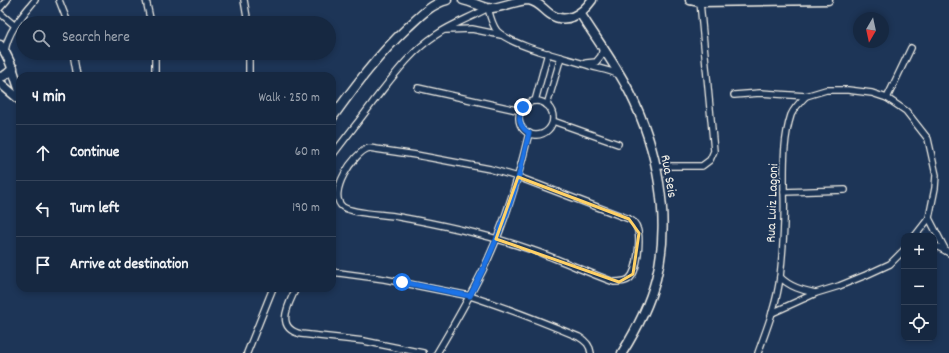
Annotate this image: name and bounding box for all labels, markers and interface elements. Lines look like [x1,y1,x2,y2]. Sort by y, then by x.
north arrow [853,12,889,48]
search box [16,16,336,60]
icon: search [30,27,52,49]
text: Search here [62,27,130,49]
text: 4 min [32,86,66,110]
text: Walk · 250 m [258,89,320,108]
route end [514,98,532,116]
icon: ahead [32,142,54,164]
text: Continue [70,142,119,164]
text: 60 m [295,143,320,162]
street label: Rua Seis [654,153,682,200]
street label: Rua Luiz Lagoni [762,163,784,243]
icon: left [32,198,54,220]
text: Turn left [70,198,119,220]
text: 190 m [292,199,320,218]
map controls [901,233,937,341]
button: + [901,233,937,269]
icon: arrive [32,254,54,276]
text: Arrive at destination [70,254,188,276]
button: − [901,269,937,305]
route start [393,273,411,291]
button: locate [901,305,937,341]

